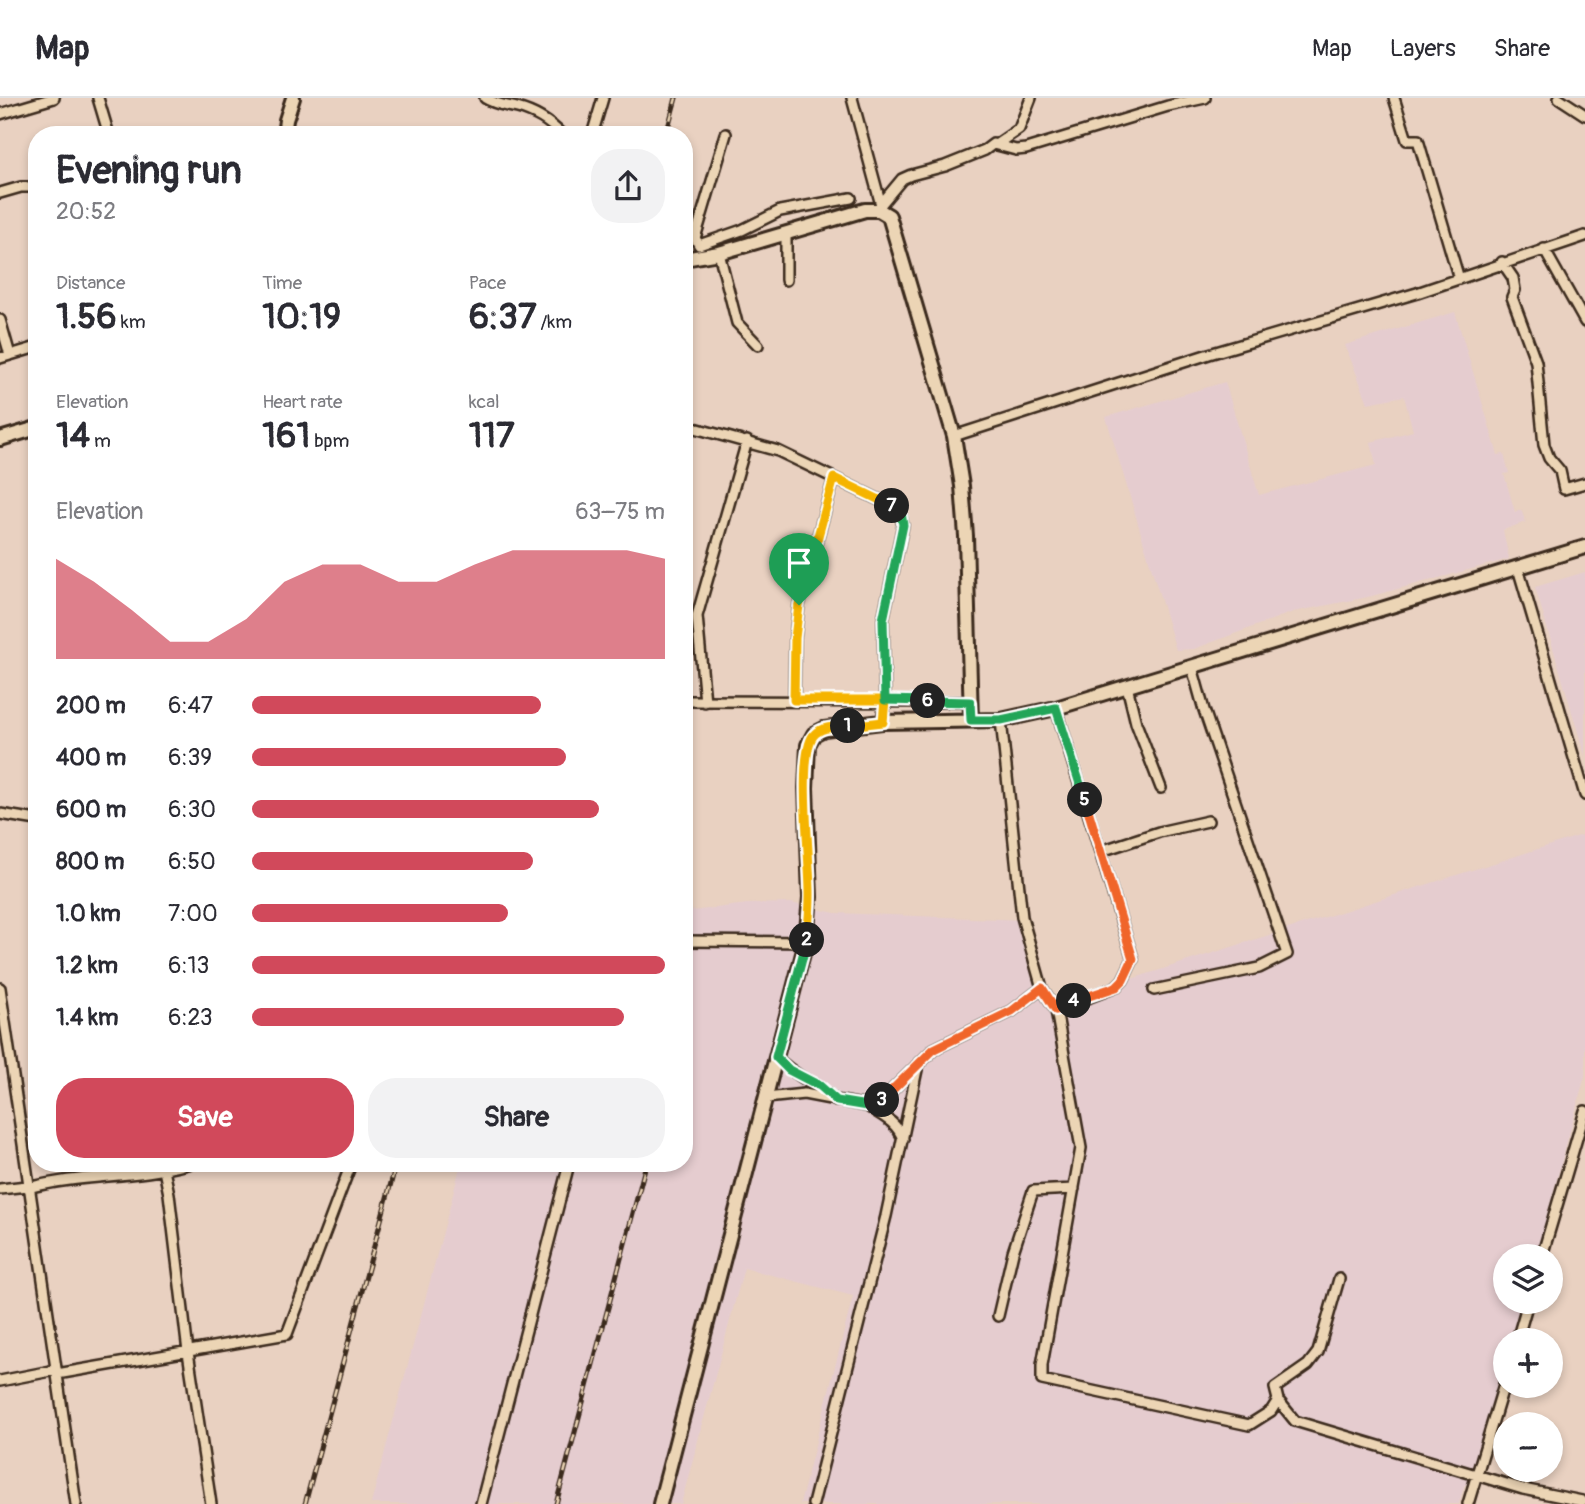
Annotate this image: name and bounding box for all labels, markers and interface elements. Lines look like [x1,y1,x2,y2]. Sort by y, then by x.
text: Map [35,28,90,69]
text: Map [1312,34,1352,63]
text: Layers [1390,34,1456,63]
text: Share [1494,34,1550,63]
text: Evening run [56,147,242,195]
button: share [591,149,665,223]
text: 20:52 [56,197,116,226]
text: Distance [56,271,125,295]
text: Time [262,271,302,295]
text: Pace [469,271,506,295]
text: 1.56 [56,295,117,339]
text: 10:19 [262,295,341,339]
text: 6:37 [469,295,536,339]
text: km [117,310,146,334]
text: /km [536,310,572,334]
text: Elevation [56,390,128,414]
text: Heart rate [262,390,342,414]
text: kcal [469,390,500,414]
text: 14 [56,414,90,458]
text: 161 [262,414,310,458]
text: 117 [469,414,515,458]
text: m [90,429,111,453]
text: bpm [310,429,349,453]
pin: 7 [874,488,910,524]
text: 7 [886,493,897,517]
text: Elevation [56,497,144,526]
text: 63–75 m [575,497,665,526]
pin [769,533,829,605]
icon: arrive [780,544,818,582]
pin: 6 [911,684,946,718]
text: 6 [922,688,933,712]
text: 200 m [56,691,126,720]
text: 6:47 [168,691,213,720]
pin: 1 [830,708,866,744]
text: 1 [844,713,851,737]
text: 400 m [56,743,126,772]
text: 6:39 [168,743,212,772]
pin: 5 [1068,782,1102,818]
text: 5 [1079,787,1090,811]
text: 600 m [56,795,126,824]
text: 6:30 [168,795,216,824]
text: 800 m [56,847,124,876]
text: 6:50 [168,847,216,876]
text: 1.0 km [56,899,121,928]
text: 7:00 [168,899,218,928]
pin: 2 [790,922,824,958]
text: 2 [801,927,812,951]
text: 1.2 km [56,951,118,980]
text: 6:13 [168,951,209,980]
pin: 4 [1056,984,1092,1018]
text: 4 [1068,988,1079,1012]
text: 1.4 km [56,1003,118,1032]
text: 6:23 [168,1003,213,1032]
button: Save [56,1078,354,1158]
button: Share [368,1078,665,1158]
pin: 3 [864,1082,900,1118]
text: 3 [876,1087,887,1111]
map controls [1493,1244,1563,1482]
button: layers [1493,1244,1563,1314]
button: + [1493,1328,1563,1398]
button: − [1493,1412,1563,1482]

